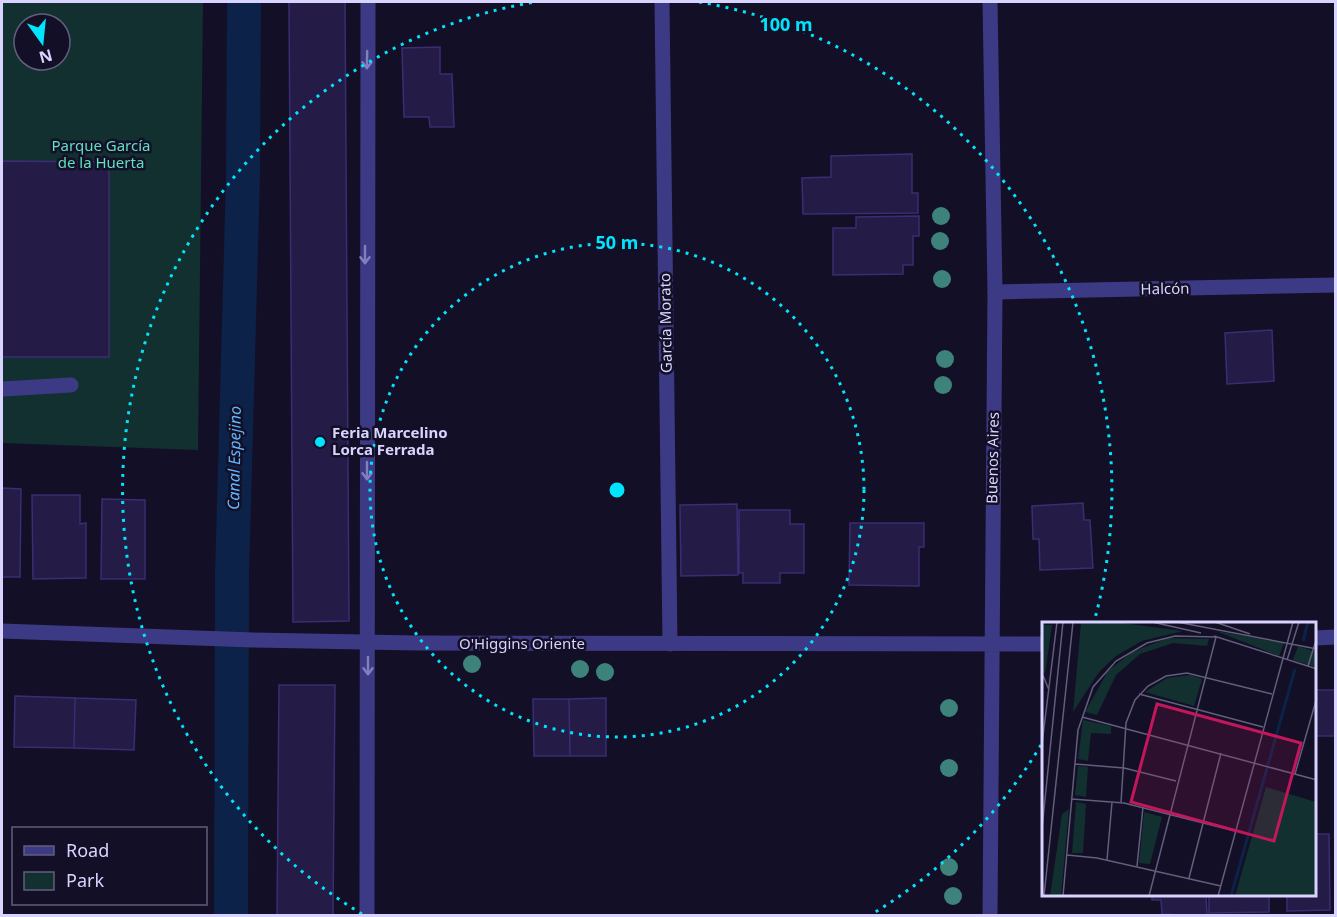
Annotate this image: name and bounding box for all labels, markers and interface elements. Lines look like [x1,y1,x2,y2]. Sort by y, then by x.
north arrow [12,12,72,72]
text: 100 m [759,12,813,36]
text: N [37,44,55,69]
one-way arrow [361,49,373,69]
park label: Parque García de la Huerta [52,135,150,172]
text: 50 m [596,230,638,254]
one-way arrow [359,244,371,264]
street label: García Morato [654,273,676,373]
street label: Halcón [1140,278,1190,298]
water label: Canal Espejino [222,406,246,510]
street label: Buenos Aires [981,412,1003,504]
place label: Feria Marcelino Lorca Ferrada [332,422,448,459]
marker: Feria Marcelino Lorca Ferrada [313,435,327,449]
one-way arrow [361,460,372,480]
centre of rings [607,480,627,500]
inset map [1042,622,1316,896]
street label: O'Higgins Oriente [459,633,585,653]
one-way arrow [362,655,374,675]
legend [12,827,207,905]
text: Road [66,838,109,862]
text: Park [66,868,104,892]

